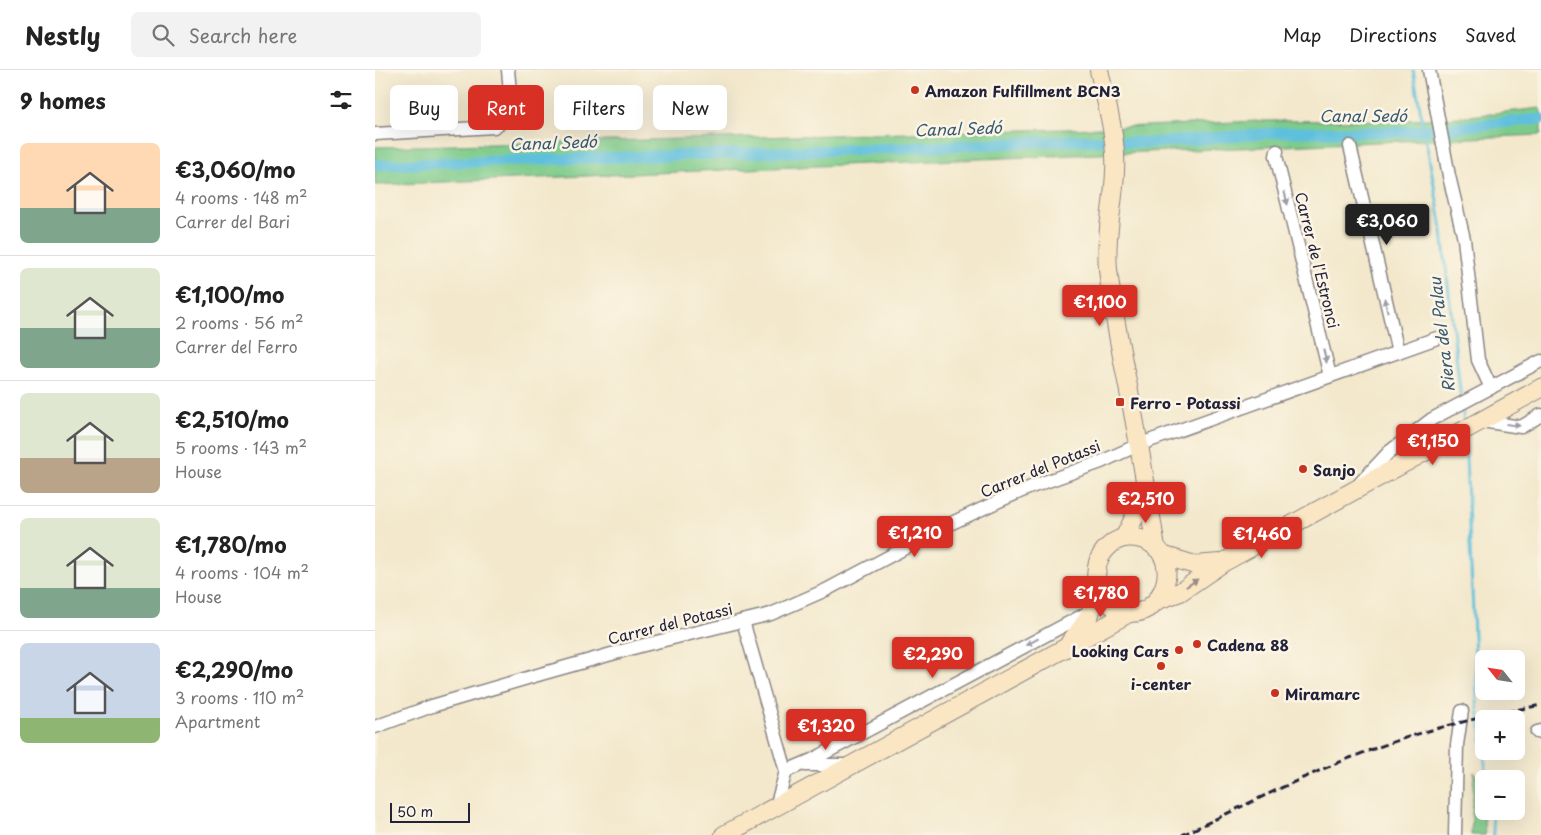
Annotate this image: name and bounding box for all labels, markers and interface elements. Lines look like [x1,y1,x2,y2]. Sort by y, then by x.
search box [131,12,481,57]
text: Nestly [25,17,101,53]
icon: search [149,21,177,49]
text: Search here [189,21,297,49]
text: Map [1283,21,1321,48]
text: Directions [1349,21,1437,48]
text: Saved [1465,21,1516,48]
place label: Amazon Fulfillment BCN3 [925,79,1121,102]
text: 9 homes [20,84,106,116]
marker: Amazon Fulfillment BCN3 [909,84,921,96]
chip: Buy [390,85,458,130]
chip: Rent [468,85,544,130]
chip: Filters [554,85,643,130]
chip: New [653,85,727,130]
icon: filters [327,86,355,114]
water label: Canal Sedó [1319,103,1408,127]
water label: Canal Sedó [914,114,1004,142]
water label: Canal Sedó [509,128,599,156]
text: €3,060/mo [175,153,295,185]
icon: home [60,163,120,223]
text: 4 rooms · 148 m² [175,185,308,209]
street label: Carrer de l'Estronci [1290,189,1346,331]
one-way arrow [1282,190,1290,205]
pin: €3,060 [1346,204,1428,246]
text: €3,060 [1356,208,1418,232]
text: Carrer del Bari [175,209,290,233]
water label: Riera del Palau [1422,274,1460,394]
text: €1,100/mo [175,278,284,310]
pin: €1,100 [1059,284,1141,327]
icon: home [60,288,120,348]
text: €1,100 [1073,289,1127,313]
one-way arrow [1382,297,1390,312]
text: 2 rooms · 56 m² [175,310,304,334]
text: Carrer del Ferro [175,334,298,358]
one-way arrow [1321,348,1329,363]
place label: Ferro - Potassi [1130,391,1241,414]
marker: Ferro - Potassi [1114,396,1126,408]
text: €2,510/mo [175,403,289,435]
icon: home [60,413,120,473]
one-way arrow [1505,421,1521,429]
pin: €1,150 [1392,424,1474,466]
text: €1,150 [1407,428,1459,452]
street label: Carrer del Potassi [976,433,1104,503]
text: 5 rooms · 143 m² [175,435,307,459]
place label: Sanjo [1313,458,1356,481]
text: House [175,459,222,483]
marker: Sanjo [1297,463,1309,475]
pin: €2,510 [1105,482,1187,524]
text: €2,510 [1118,486,1174,510]
pin: €1,210 [874,516,956,558]
pin: €1,460 [1221,516,1303,559]
text: €1,210 [888,520,942,544]
text: €1,460 [1233,521,1291,545]
text: €1,780/mo [175,528,287,560]
icon: home [60,538,120,598]
text: 4 rooms · 104 m² [175,560,309,584]
pin: €1,780 [1060,576,1142,618]
one-way arrow [1185,579,1199,588]
text: €1,780 [1074,580,1128,604]
text: House [175,584,222,608]
street label: Carrer del Potassi [605,596,735,650]
place label: Cadena 88 [1207,633,1289,656]
pin: €2,290 [892,636,974,679]
one-way arrow [1025,638,1040,646]
marker: Cadena 88 [1191,638,1203,650]
place label: Looking Cars [1072,639,1169,662]
text: €2,290 [903,641,963,665]
marker: Looking Cars [1173,644,1185,656]
north arrow [1475,650,1525,700]
map controls [1475,650,1525,820]
text: €2,290/mo [175,653,293,685]
marker: i-center [1155,660,1167,672]
icon: home [60,663,120,723]
place label: i-center [1131,672,1192,695]
place label: Miramarc [1285,682,1360,705]
text: 3 rooms · 110 m² [175,685,304,709]
marker: Miramarc [1269,687,1281,699]
pin: €1,320 [785,708,867,751]
text: Apartment [175,709,260,733]
button: + [1475,710,1525,760]
text: €1,320 [797,713,855,737]
button: − [1475,770,1525,820]
scale bar [390,800,470,823]
text: 50 m [397,801,433,822]

